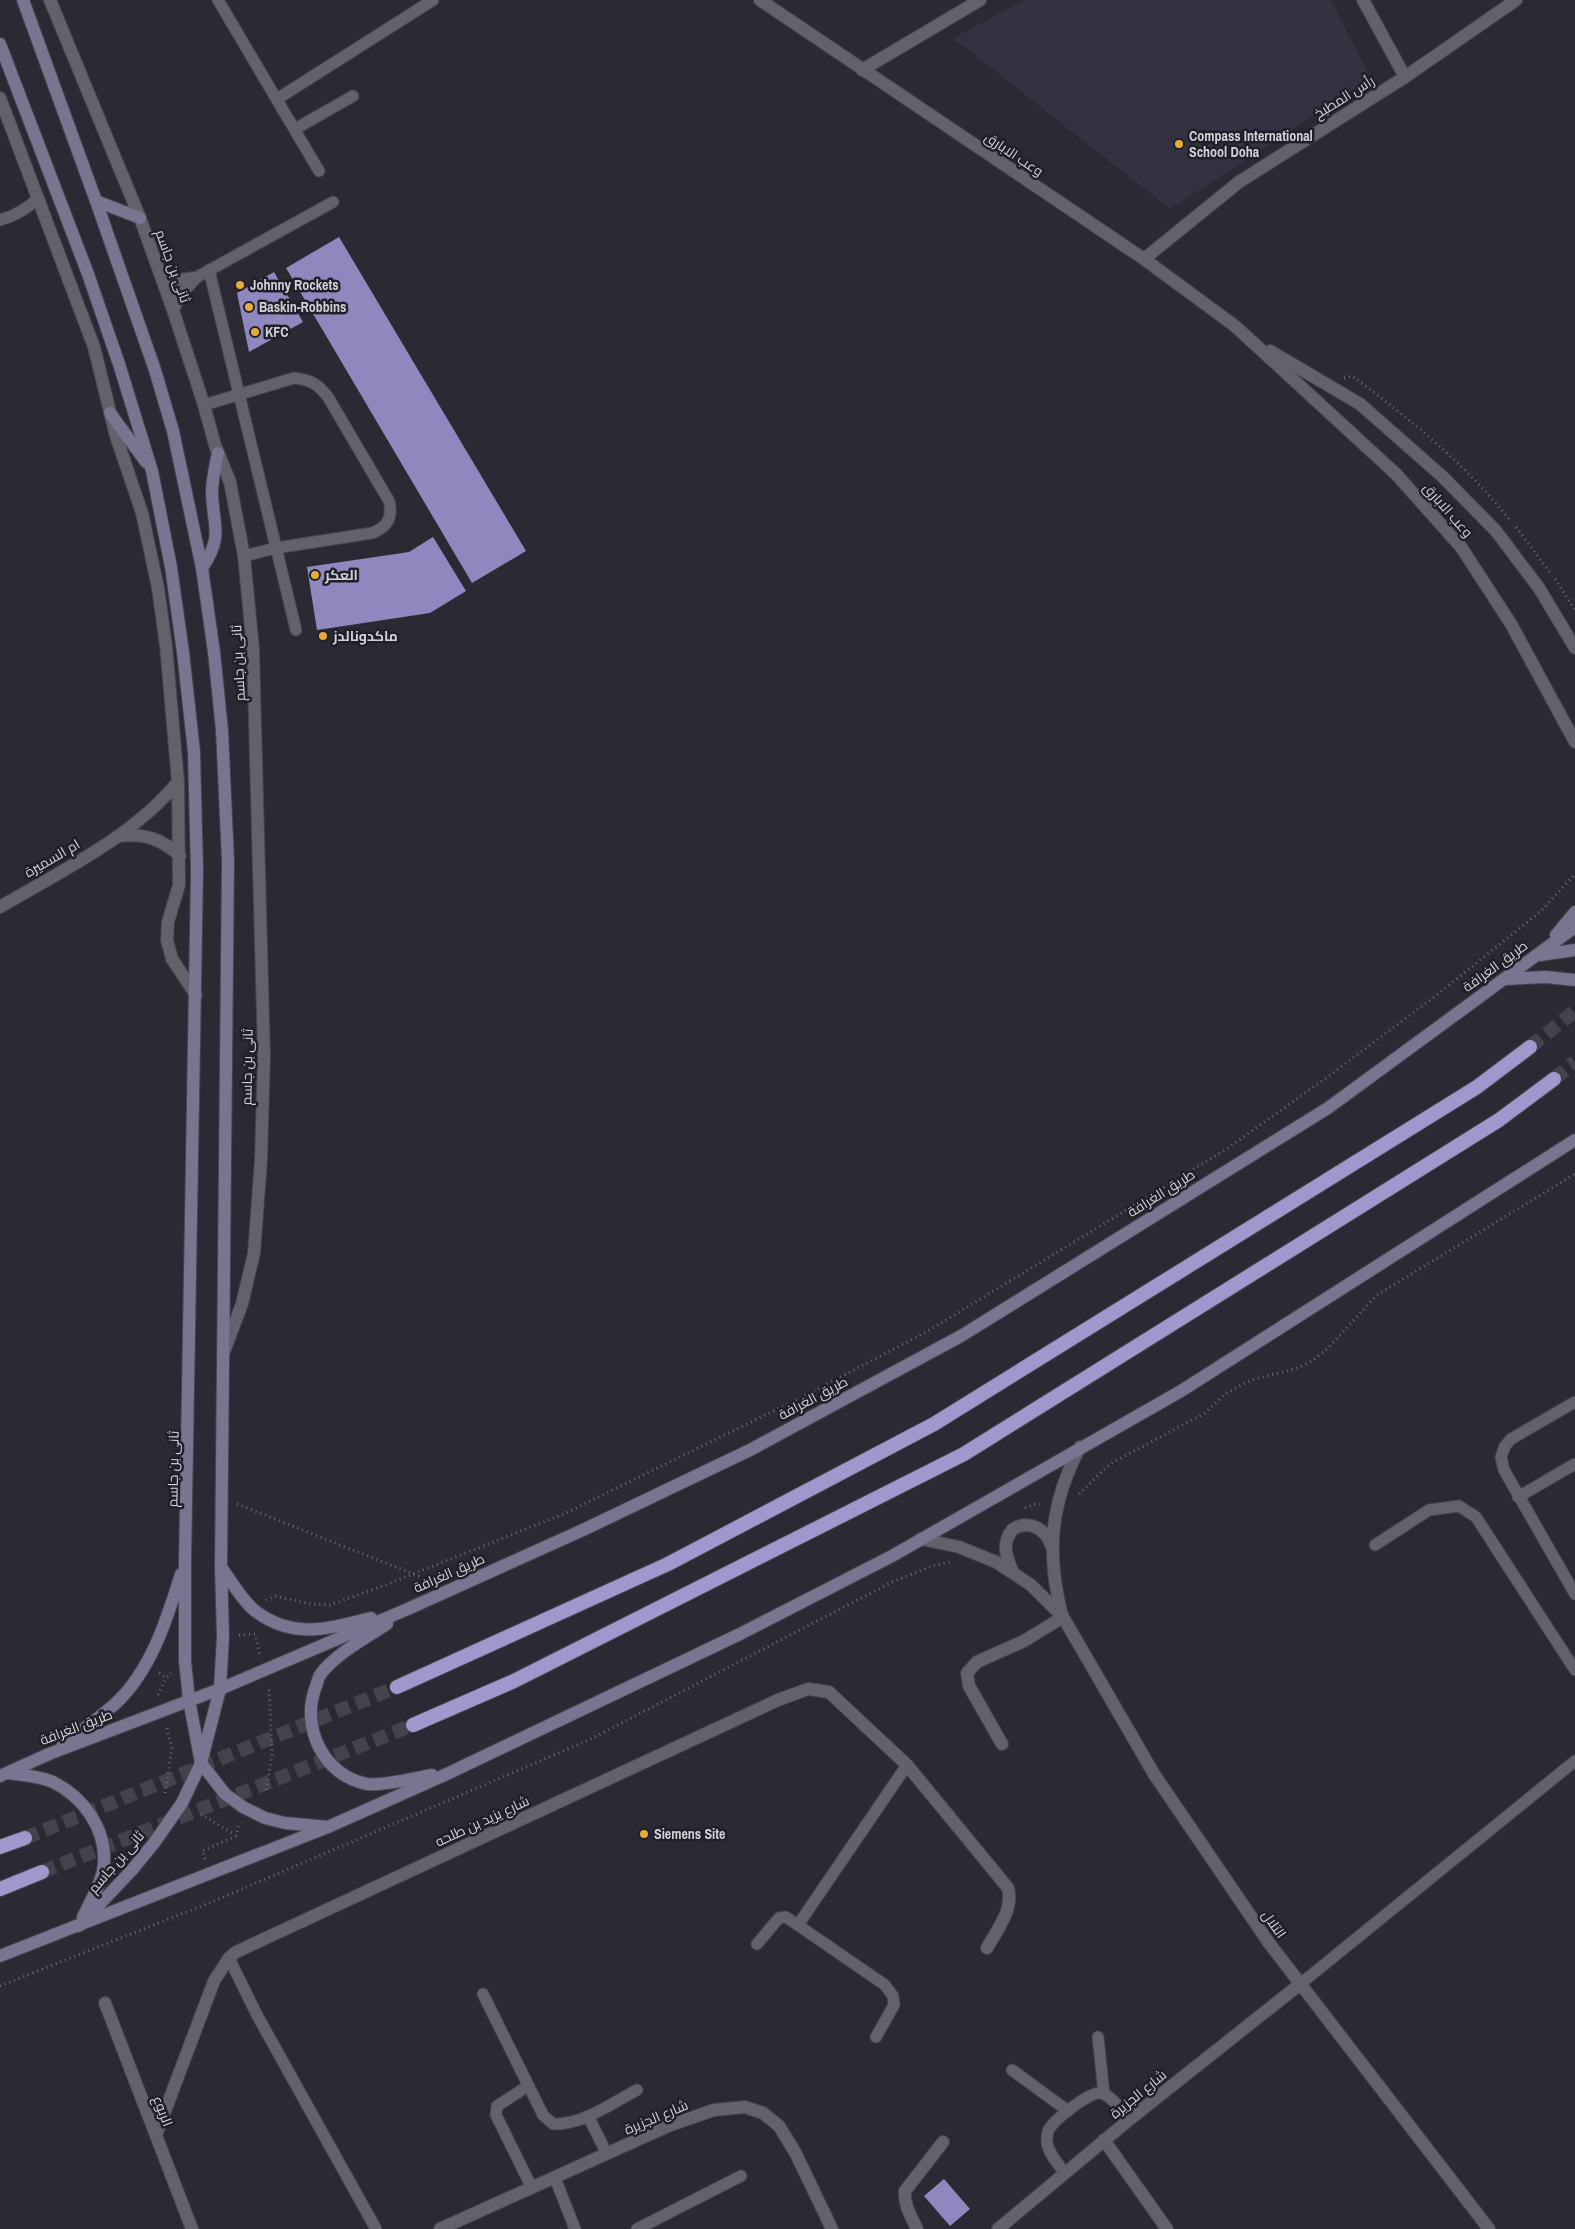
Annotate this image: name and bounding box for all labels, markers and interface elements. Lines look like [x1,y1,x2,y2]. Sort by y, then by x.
street label: رأس المطبخ [1310,71,1378,123]
place label: Compass International School Doha [1189,127,1313,161]
street label: وعب الابارق [981,128,1047,180]
marker: Compass International School Doha [1173,138,1185,150]
street label: ثانى بن جاسم [151,227,195,306]
place label: Johnny Rockets [250,276,339,294]
marker: Johnny Rockets [234,279,246,291]
place label: Baskin-Robbins [259,298,346,316]
marker: Baskin-Robbins [243,301,255,313]
place label: KFC [265,323,289,341]
marker: KFC [249,326,261,338]
street label: وعب الابارق [1419,479,1477,541]
place label: العكر [324,566,358,584]
marker: العكر [309,569,321,581]
street label: ثانى بن جاسم [227,624,250,702]
place label: ماكدونالدز [332,627,398,645]
marker: ماكدونالدز [317,630,329,642]
street label: ام السميرة [21,835,84,882]
street label: طريق الغرافة [1459,936,1531,996]
street label: ثانى بن جاسم [237,1028,258,1105]
street label: طريق الغرافة [1124,1165,1198,1221]
street label: طريق الغرافة [775,1372,851,1424]
street label: ثانى بن جاسم [163,1430,184,1507]
street label: طريق الغرافة [411,1549,487,1597]
street label: طريق الغرافة [37,1705,115,1749]
street label: شارع يزيد بن طلحه [432,1791,532,1851]
place label: Siemens Site [654,1825,725,1843]
street label: ثانى بن جاسم [84,1827,149,1897]
marker: Siemens Site [638,1828,650,1840]
street label: التلال [1258,1906,1290,1942]
street label: شارع الجزيرة [1106,2066,1170,2122]
street label: الربوع [149,2093,177,2129]
street label: شارع الجزيرة [621,2095,691,2139]

